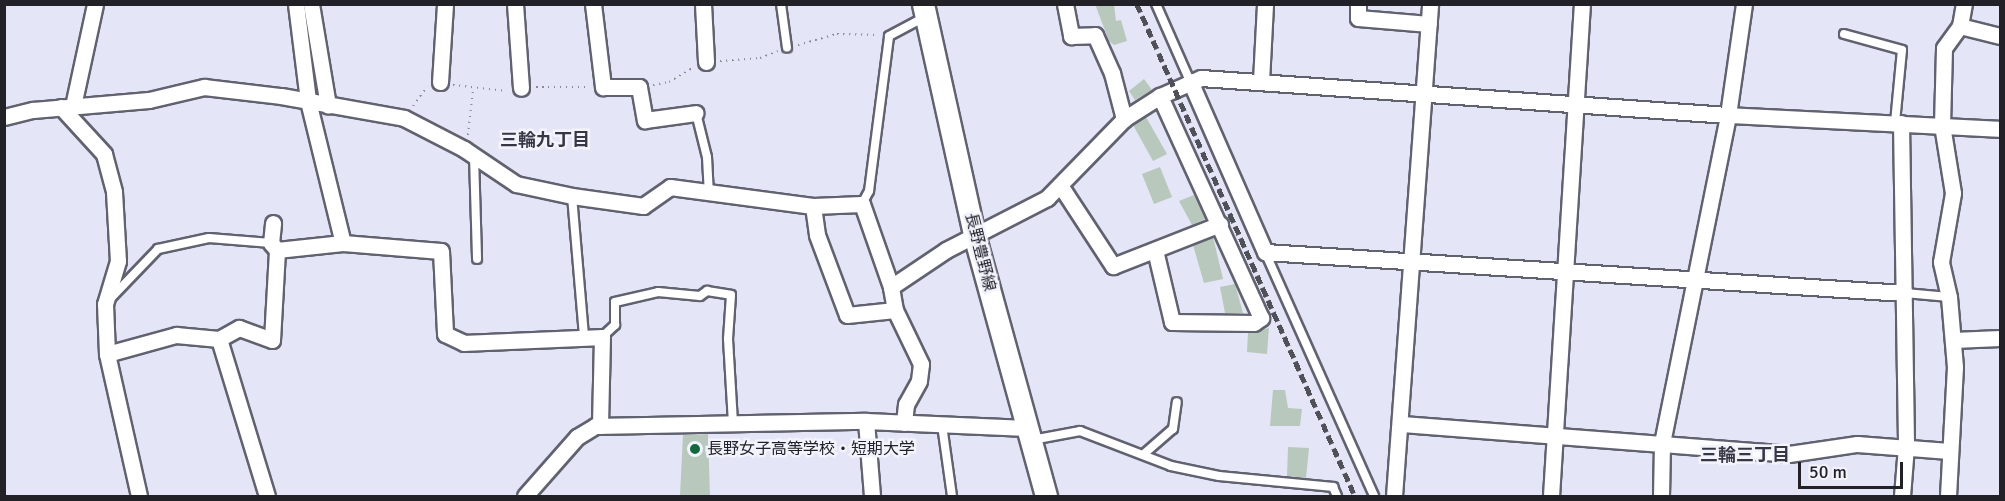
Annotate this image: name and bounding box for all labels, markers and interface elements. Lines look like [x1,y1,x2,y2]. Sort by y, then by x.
district label: 三輪九丁目 [500,129,590,151]
street label: 長野豊野線 [961,211,999,293]
place label: 長野女子高等学校・短期大学 [707,439,915,459]
marker: 長野女子高等学校・短期大学 [688,442,702,456]
district label: 三輪三丁目 [1700,444,1790,466]
scale bar [1801,450,1906,488]
text: 50 m [1809,461,1847,483]

